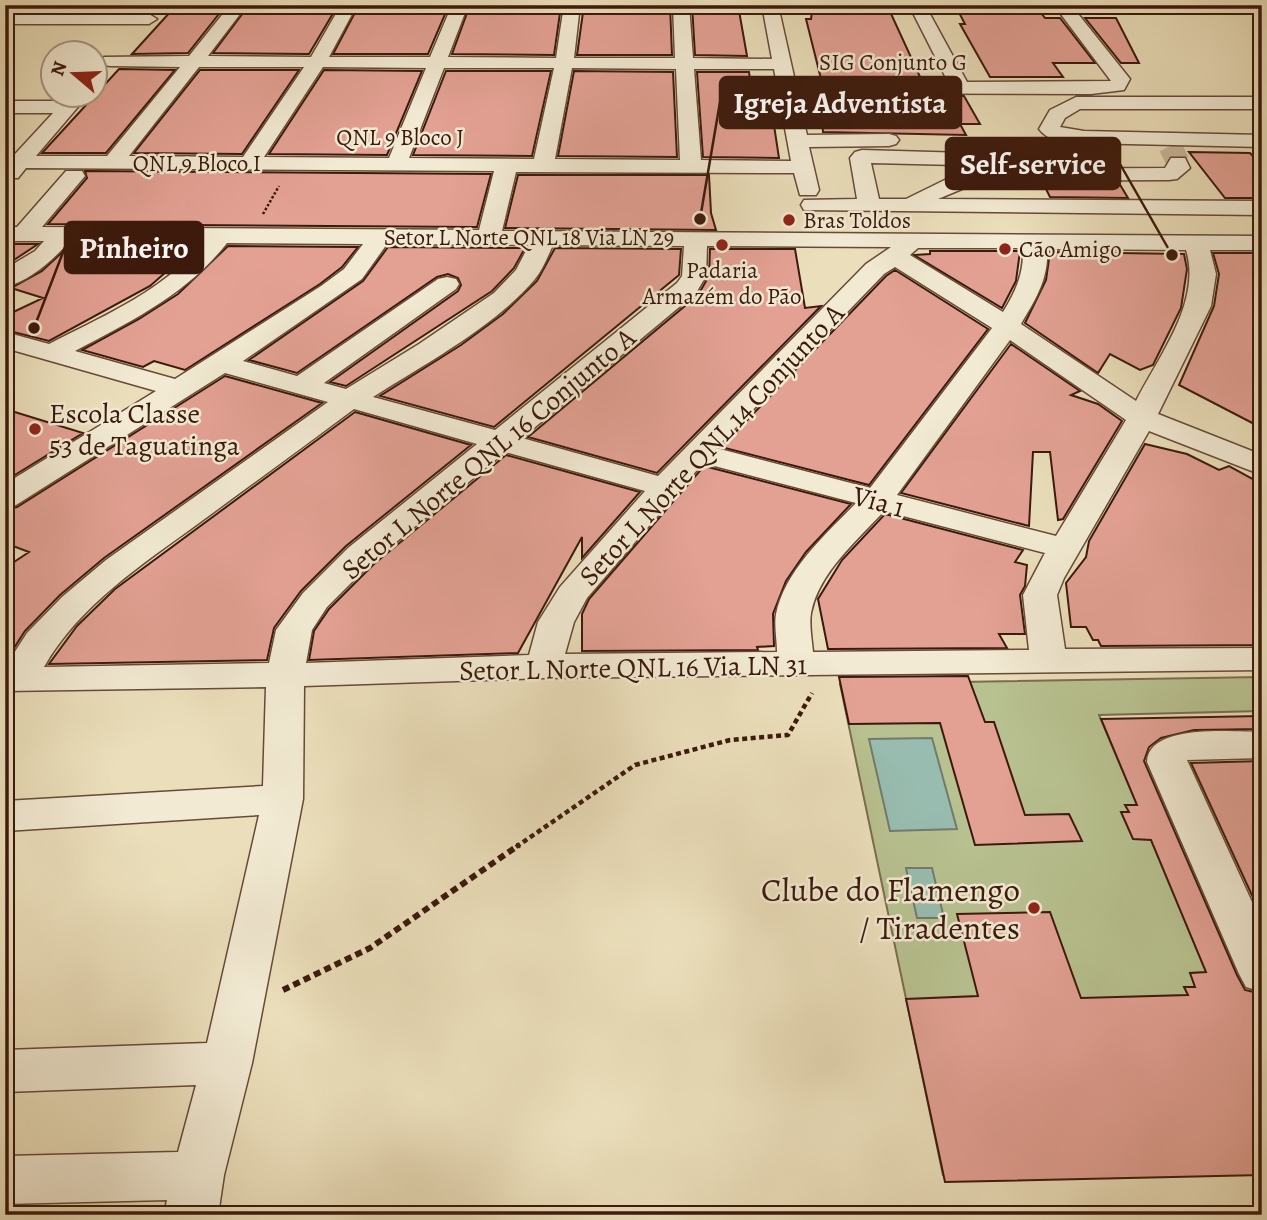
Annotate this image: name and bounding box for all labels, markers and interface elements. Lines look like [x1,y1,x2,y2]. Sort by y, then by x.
north arrow [38,38,108,108]
street label: SIG Conjunto G [819,47,967,78]
text: N [44,58,73,80]
callout: Igreja Adventista [720,77,961,128]
text: Igreja Adventista [733,83,947,123]
street label: QNL 9 Bloco J [336,122,464,153]
callout: Self-service [946,138,1120,189]
text: Self-service [960,144,1106,184]
street label: QNL 9 Bloco I [133,148,261,179]
place label: Bras Toldos [803,205,911,236]
marker: Bras Toldos [781,212,797,228]
callout: Pinheiro [65,222,203,273]
street label: Setor L Norte QNL 18 Via LN 29 [384,222,674,253]
text: Pinheiro [79,228,189,268]
place label: Cão Amigo [1019,234,1122,265]
marker: Padaria Armazém do Pão [714,237,730,253]
marker: Cão Amigo [997,241,1013,257]
place label: Padaria Armazém do Pão [642,255,801,312]
street label: Setor L Norte QNL 14 Conjunto A [570,295,853,594]
street label: Setor L Norte QNL 16 Conjunto A [333,319,645,588]
place label: Escola Classe 53 de Taguatinga [49,395,240,465]
marker: Escola Classe 53 de Taguatinga [27,421,43,437]
street label: Via 1 [848,477,909,527]
street label: Setor L Norte QNL 16 Via LN 31 [459,646,807,690]
place label: Clube do Flamengo / Tiradentes [761,867,1020,950]
marker: Clube do Flamengo / Tiradentes [1026,900,1042,916]

